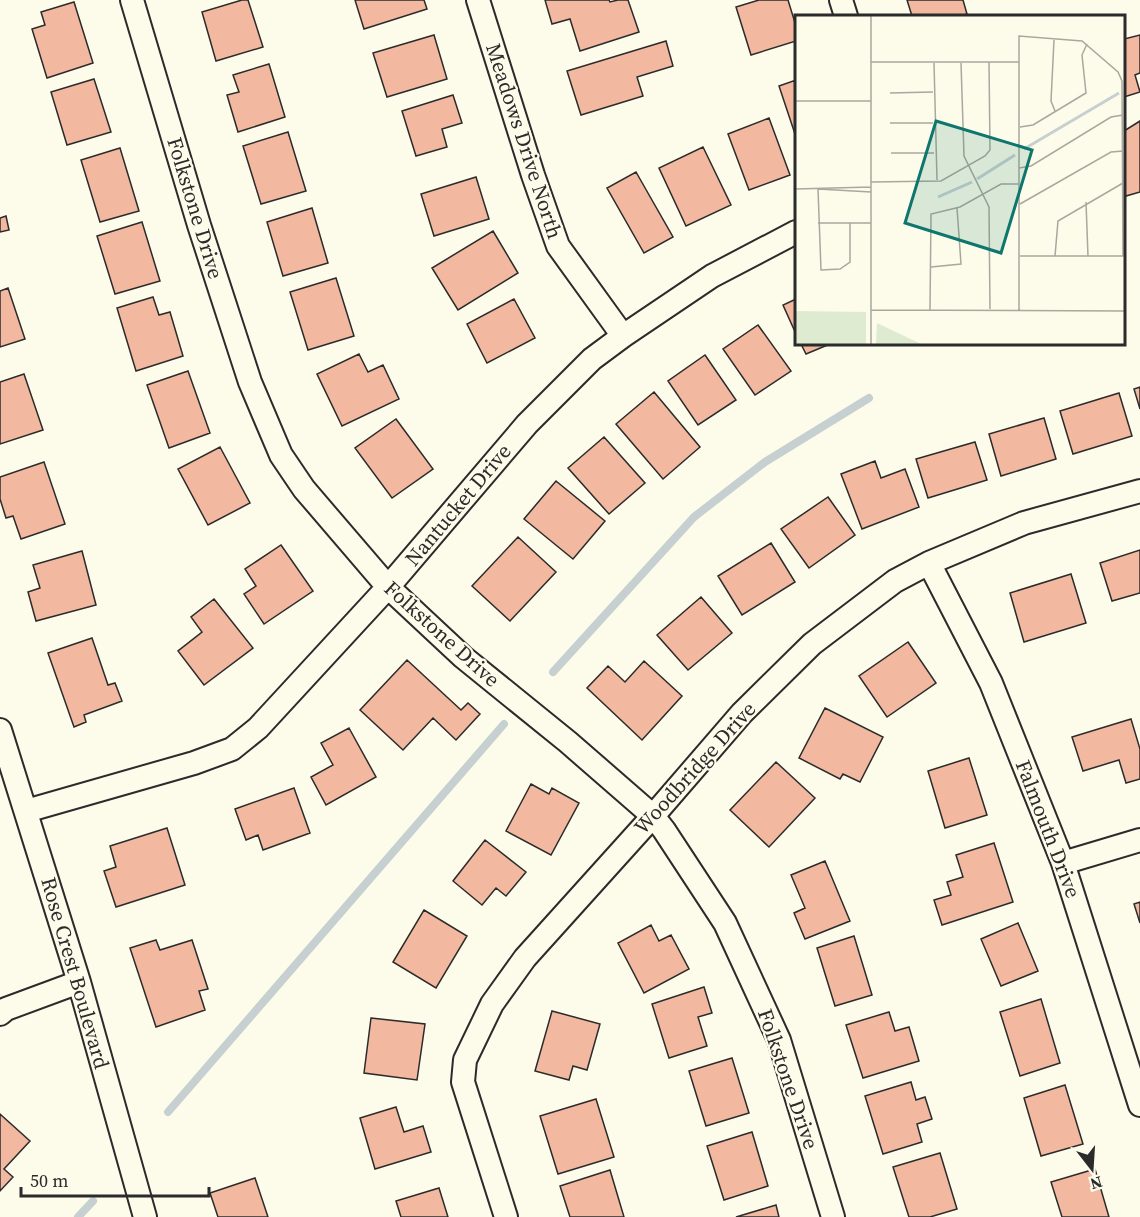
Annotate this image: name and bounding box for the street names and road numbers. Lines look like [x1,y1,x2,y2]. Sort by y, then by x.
street label: Meadows Drive North [479,39,570,242]
street label: Folkstone Drive [160,134,231,282]
street label: Nantucket Drive [398,437,517,572]
street label: Folkstone Drive [378,574,507,693]
street label: Woodbridge Drive [627,695,762,840]
street label: Falmouth Drive [1009,756,1088,902]
street label: Rose Crest Boulevard [34,874,117,1072]
street label: Folkstone Drive [751,1005,826,1153]

